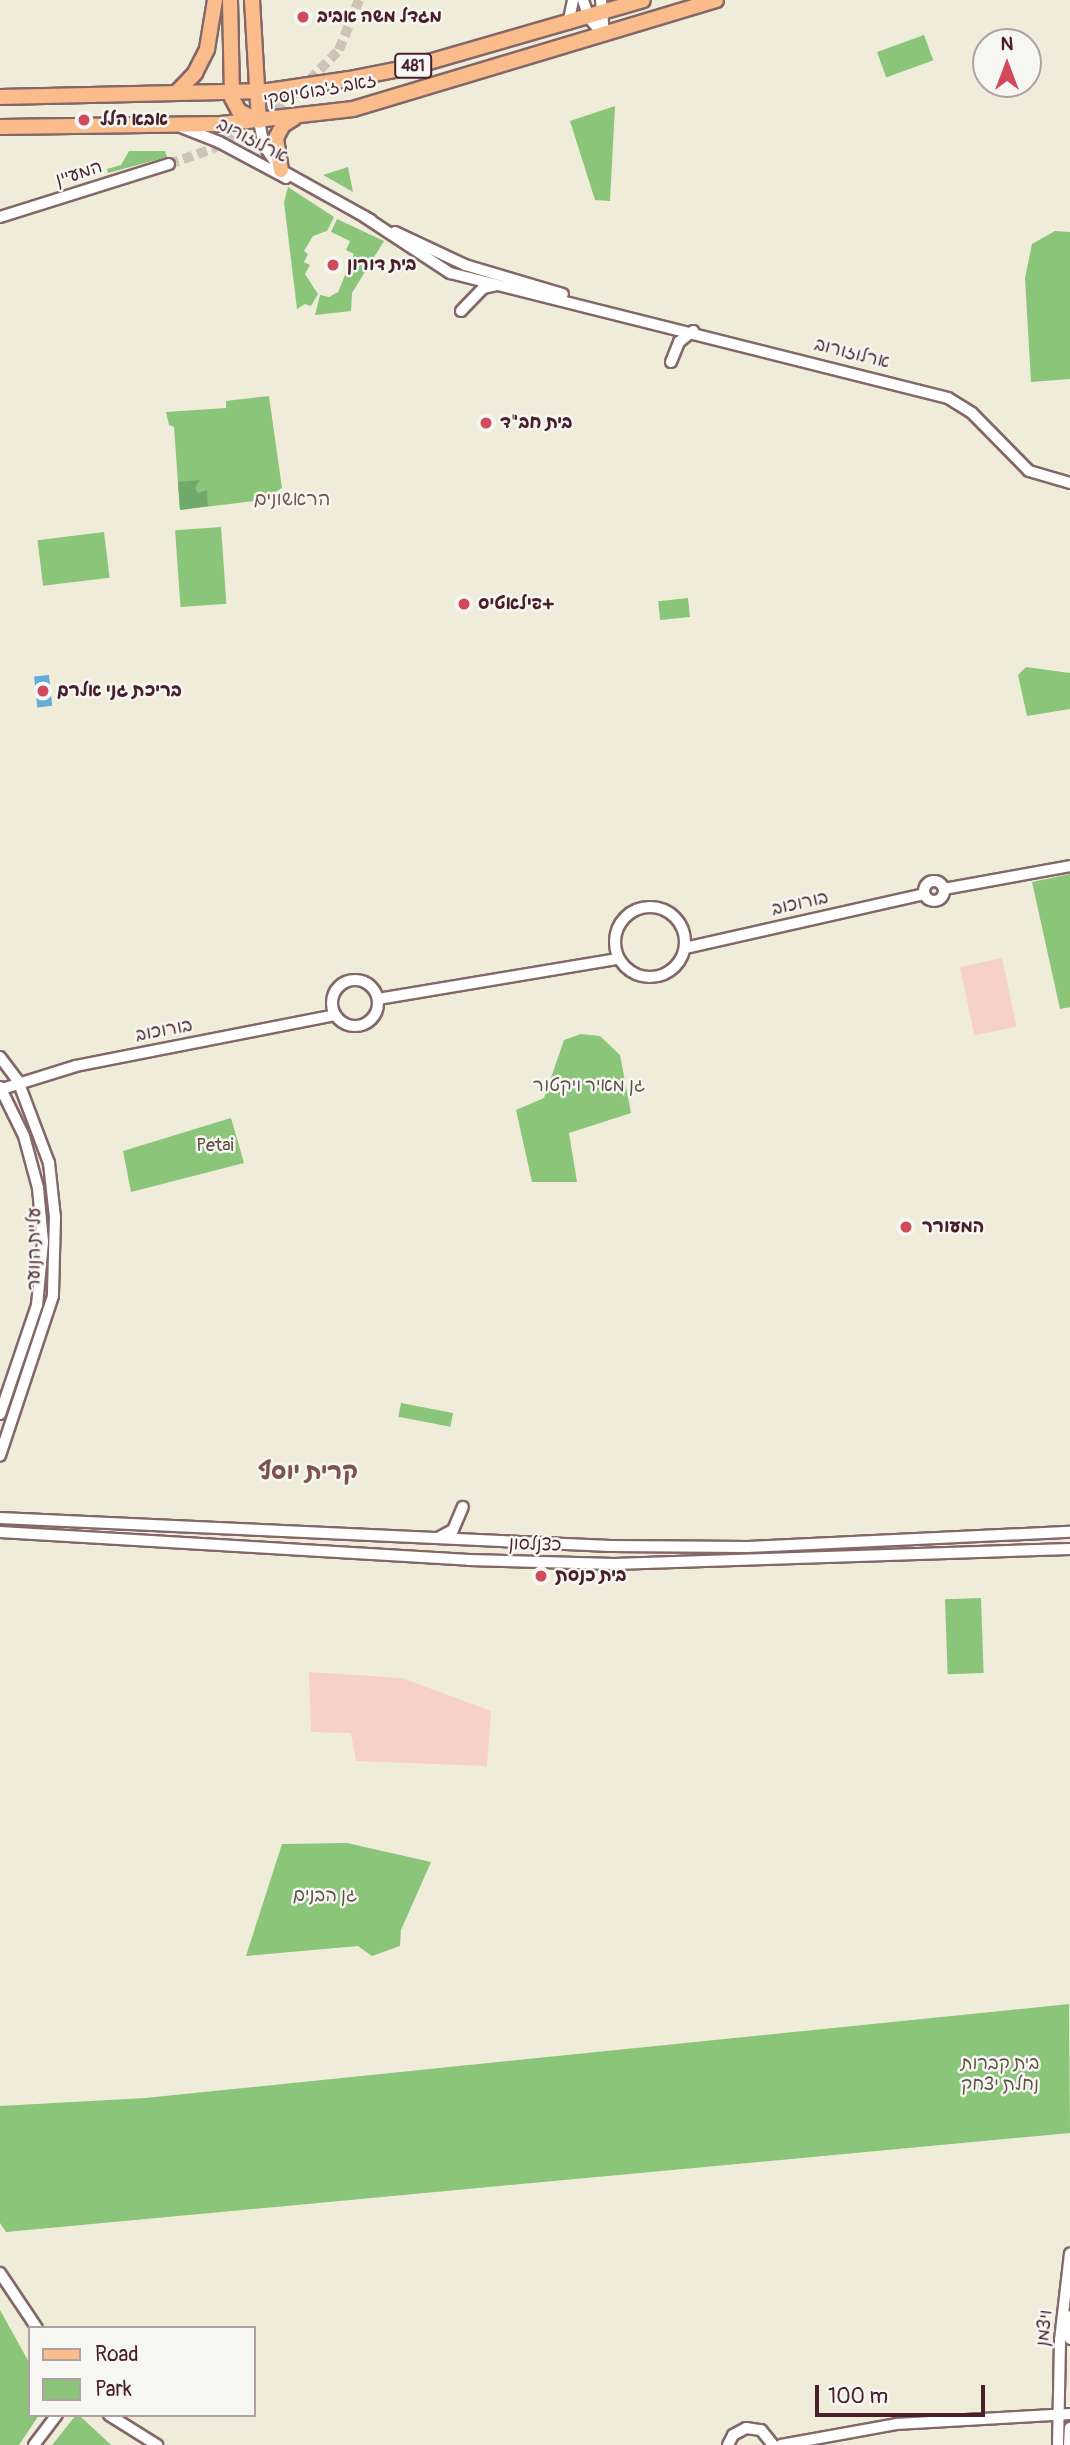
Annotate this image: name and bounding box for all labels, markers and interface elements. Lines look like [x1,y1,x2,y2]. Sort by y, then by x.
place label: מגדל משה אביב [317,6,442,28]
marker: מגדל משה אביב [295,9,311,25]
north arrow [972,28,1042,98]
text: N [1001,32,1013,56]
road number: 481 [394,54,432,78]
street label: זאב ז'בוטינסקי [262,70,378,112]
place label: אבא הלל [100,109,168,131]
marker: אבא הלל [74,110,94,130]
street label: ארלוזורוב [213,114,291,168]
street label: המעיין [53,157,105,191]
place label: בית דורון [347,254,417,276]
marker: בית דורון [325,257,341,273]
street label: ארלוזורוב [812,334,892,374]
place label: בית חב"ד [500,412,573,434]
marker: בית חב"ד [478,415,494,431]
district label: הראשונים [254,489,330,511]
place label: פילאטיס+ [478,593,553,615]
marker: פילאטיס+ [456,596,472,612]
place label: בריכת גני אלרם [57,680,182,702]
marker: בריכת גני אלרם [35,683,51,699]
street label: בורוכוב [769,887,831,921]
street label: בורוכוב [134,1015,194,1047]
park label: גן מאיר ויקטור [533,1075,645,1097]
park label: Petai [196,1135,234,1157]
street label: עליית הנוער [24,1208,46,1290]
place label: המעורר [922,1216,984,1238]
marker: המעורר [896,1217,916,1237]
district label: קרית יוסף [258,1458,358,1486]
street label: כצנלסון [508,1533,562,1557]
place label: בית כנסת [555,1565,626,1587]
marker: בית כנסת [533,1568,549,1584]
park label: גן הבנים [293,1885,357,1907]
park label: בית קברות נחלת יצחק [961,2054,1039,2096]
street label: ויצמן [1032,2309,1058,2347]
legend [28,2326,256,2417]
text: Road [95,2341,139,2368]
scale bar [818,2372,988,2416]
text: Park [95,2376,132,2403]
text: 100 m [828,2383,888,2410]

